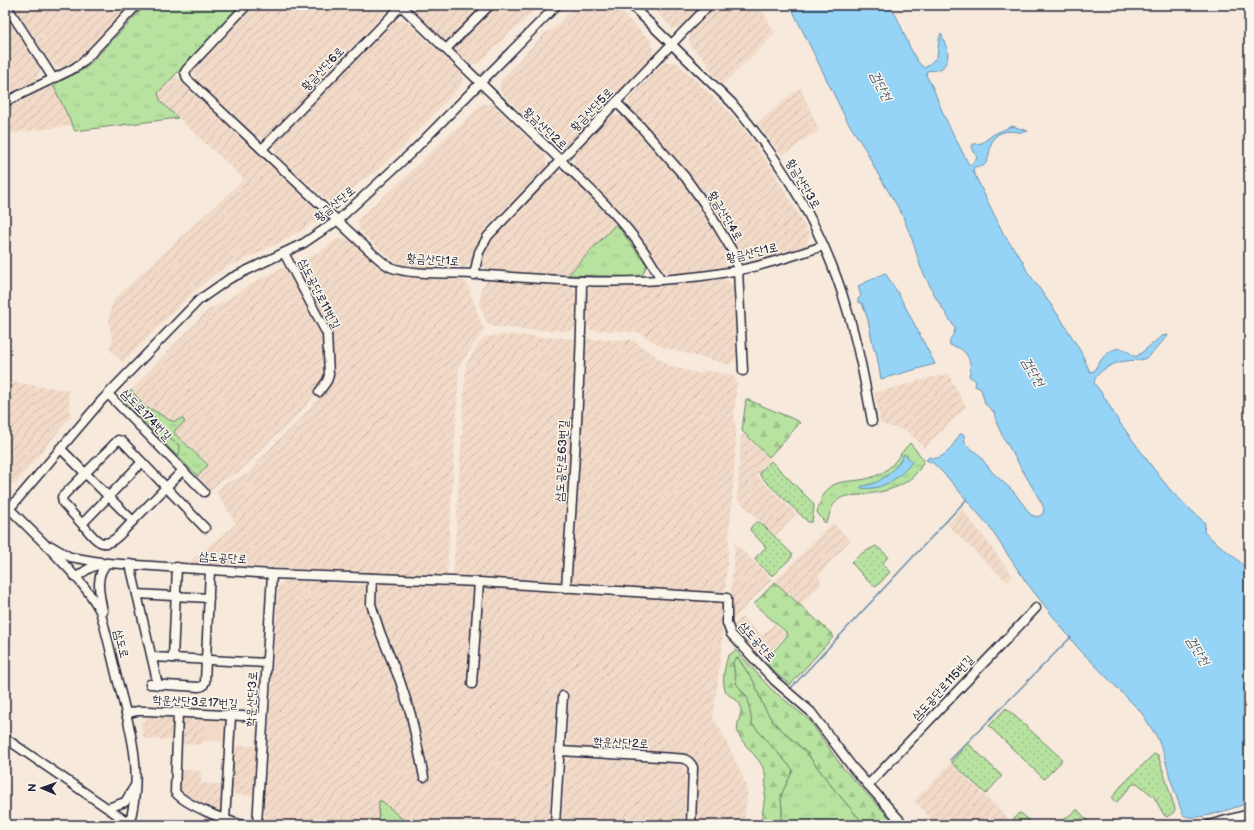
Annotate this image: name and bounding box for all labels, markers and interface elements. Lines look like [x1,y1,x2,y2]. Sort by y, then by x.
street label: 황금산단6로 [298,44,348,94]
water label: 검단천 [867,68,896,105]
street label: 황금산단5로 [567,85,617,135]
street label: 황금산단2로 [520,104,570,154]
street label: 황금산단3로 [783,156,823,212]
street label: 황금산단로 [312,183,358,225]
street label: 황금산단4로 [704,188,746,244]
street label: 황금산단1로 [725,240,779,266]
street label: 황금산단1로 [406,251,460,269]
street label: 삼도공단로11번길 [295,256,343,332]
water label: 검단천 [1018,354,1049,391]
street label: 삼도로174번길 [118,386,175,444]
street label: 삼도공단로63번길 [552,419,572,502]
street label: 삼도공단로 [198,549,248,567]
street label: 삼도공단로 [736,619,778,665]
street label: 삼도로 [110,628,132,660]
water label: 검단천 [1183,633,1214,670]
street label: 삼도공단로115번길 [909,652,977,724]
street label: 학운산단3로 [243,671,261,727]
street label: 학운산단3로17번길 [152,692,238,712]
street label: 학운산단2로 [593,734,649,752]
north arrow [22,768,62,808]
text: N [26,783,39,792]

